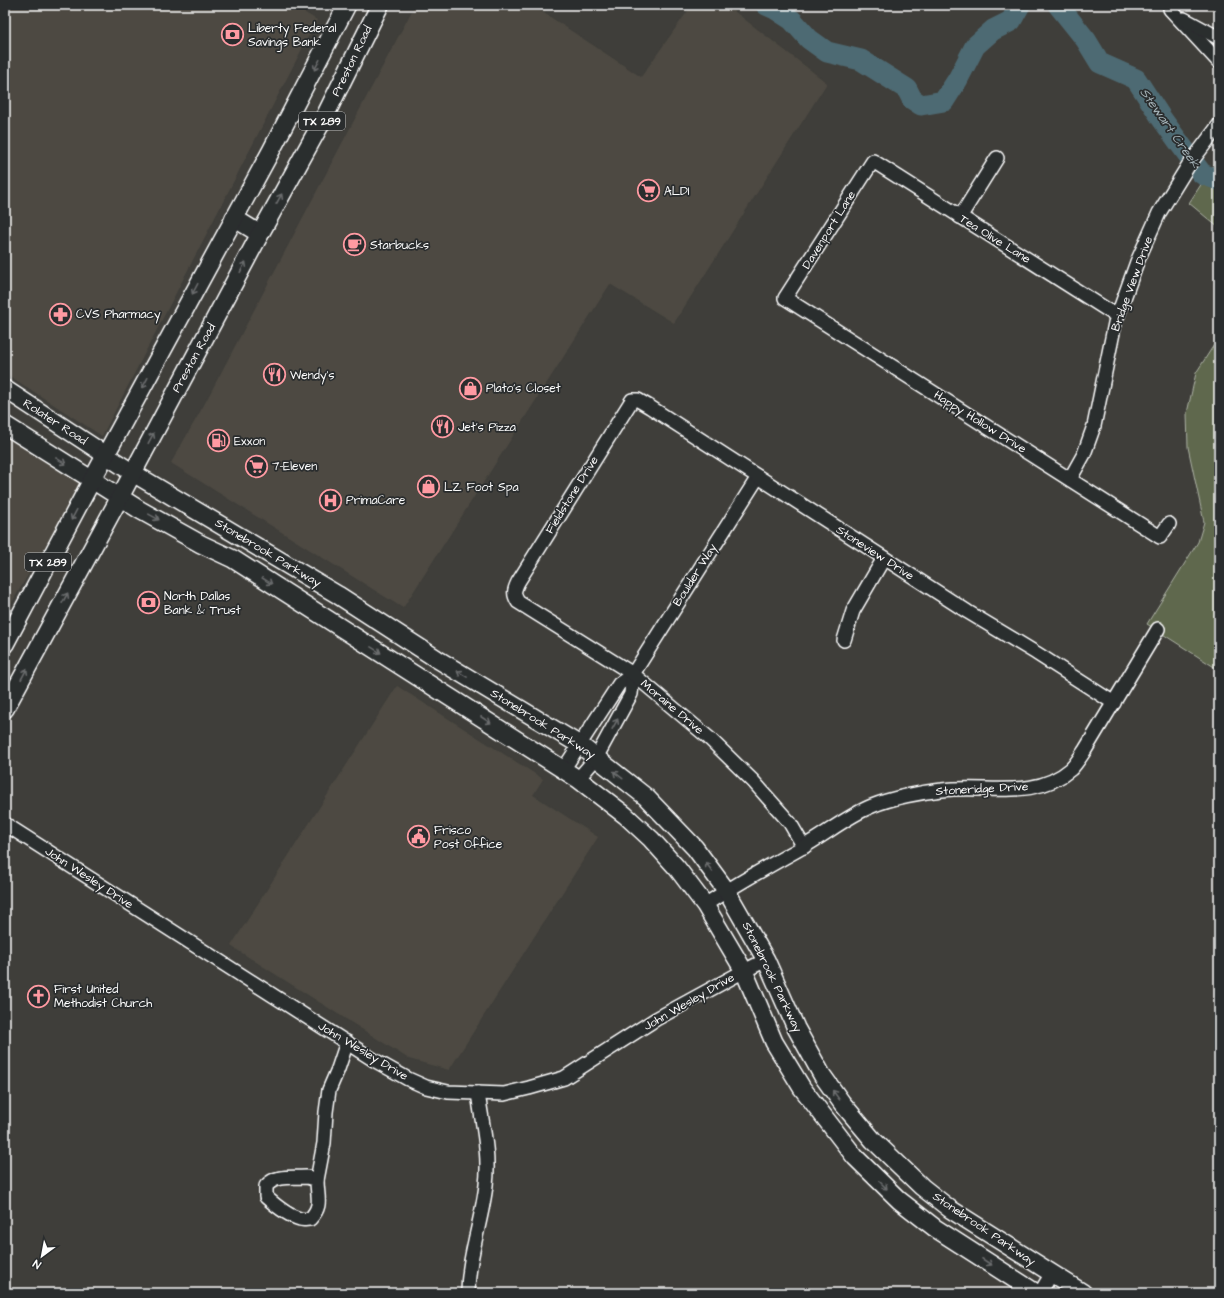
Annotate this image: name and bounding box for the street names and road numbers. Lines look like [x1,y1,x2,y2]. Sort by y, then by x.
street label: Preston Road [328,23,376,99]
road number: TX 289 [299,112,345,130]
street label: Davenport Lane [798,187,860,272]
street label: Tea Olive Lane [956,210,1034,268]
street label: Bridge View Drive [1107,234,1158,334]
street label: Preston Road [168,320,220,396]
street label: Happy Hollow Drive [930,387,1030,458]
street label: Rolater Road [19,395,91,449]
street label: Fieldstone Drive [541,453,603,537]
street label: Stonebrook Parkway [211,515,325,593]
street label: Stoneview Drive [833,521,918,585]
street label: Boulder Way [669,540,722,610]
road number: TX 289 [25,553,71,571]
street label: Moraine Drive [637,676,708,739]
street label: Stonebrook Parkway [487,685,599,764]
street label: Stoneridge Drive [935,778,1029,801]
street label: John Wesley Drive [41,843,137,914]
street label: Stonebrook Parkway [737,919,806,1036]
street label: John Wesley Drive [640,969,739,1036]
street label: John Wesley Drive [314,1017,412,1086]
street label: Stonebrook Parkway [929,1188,1039,1271]

